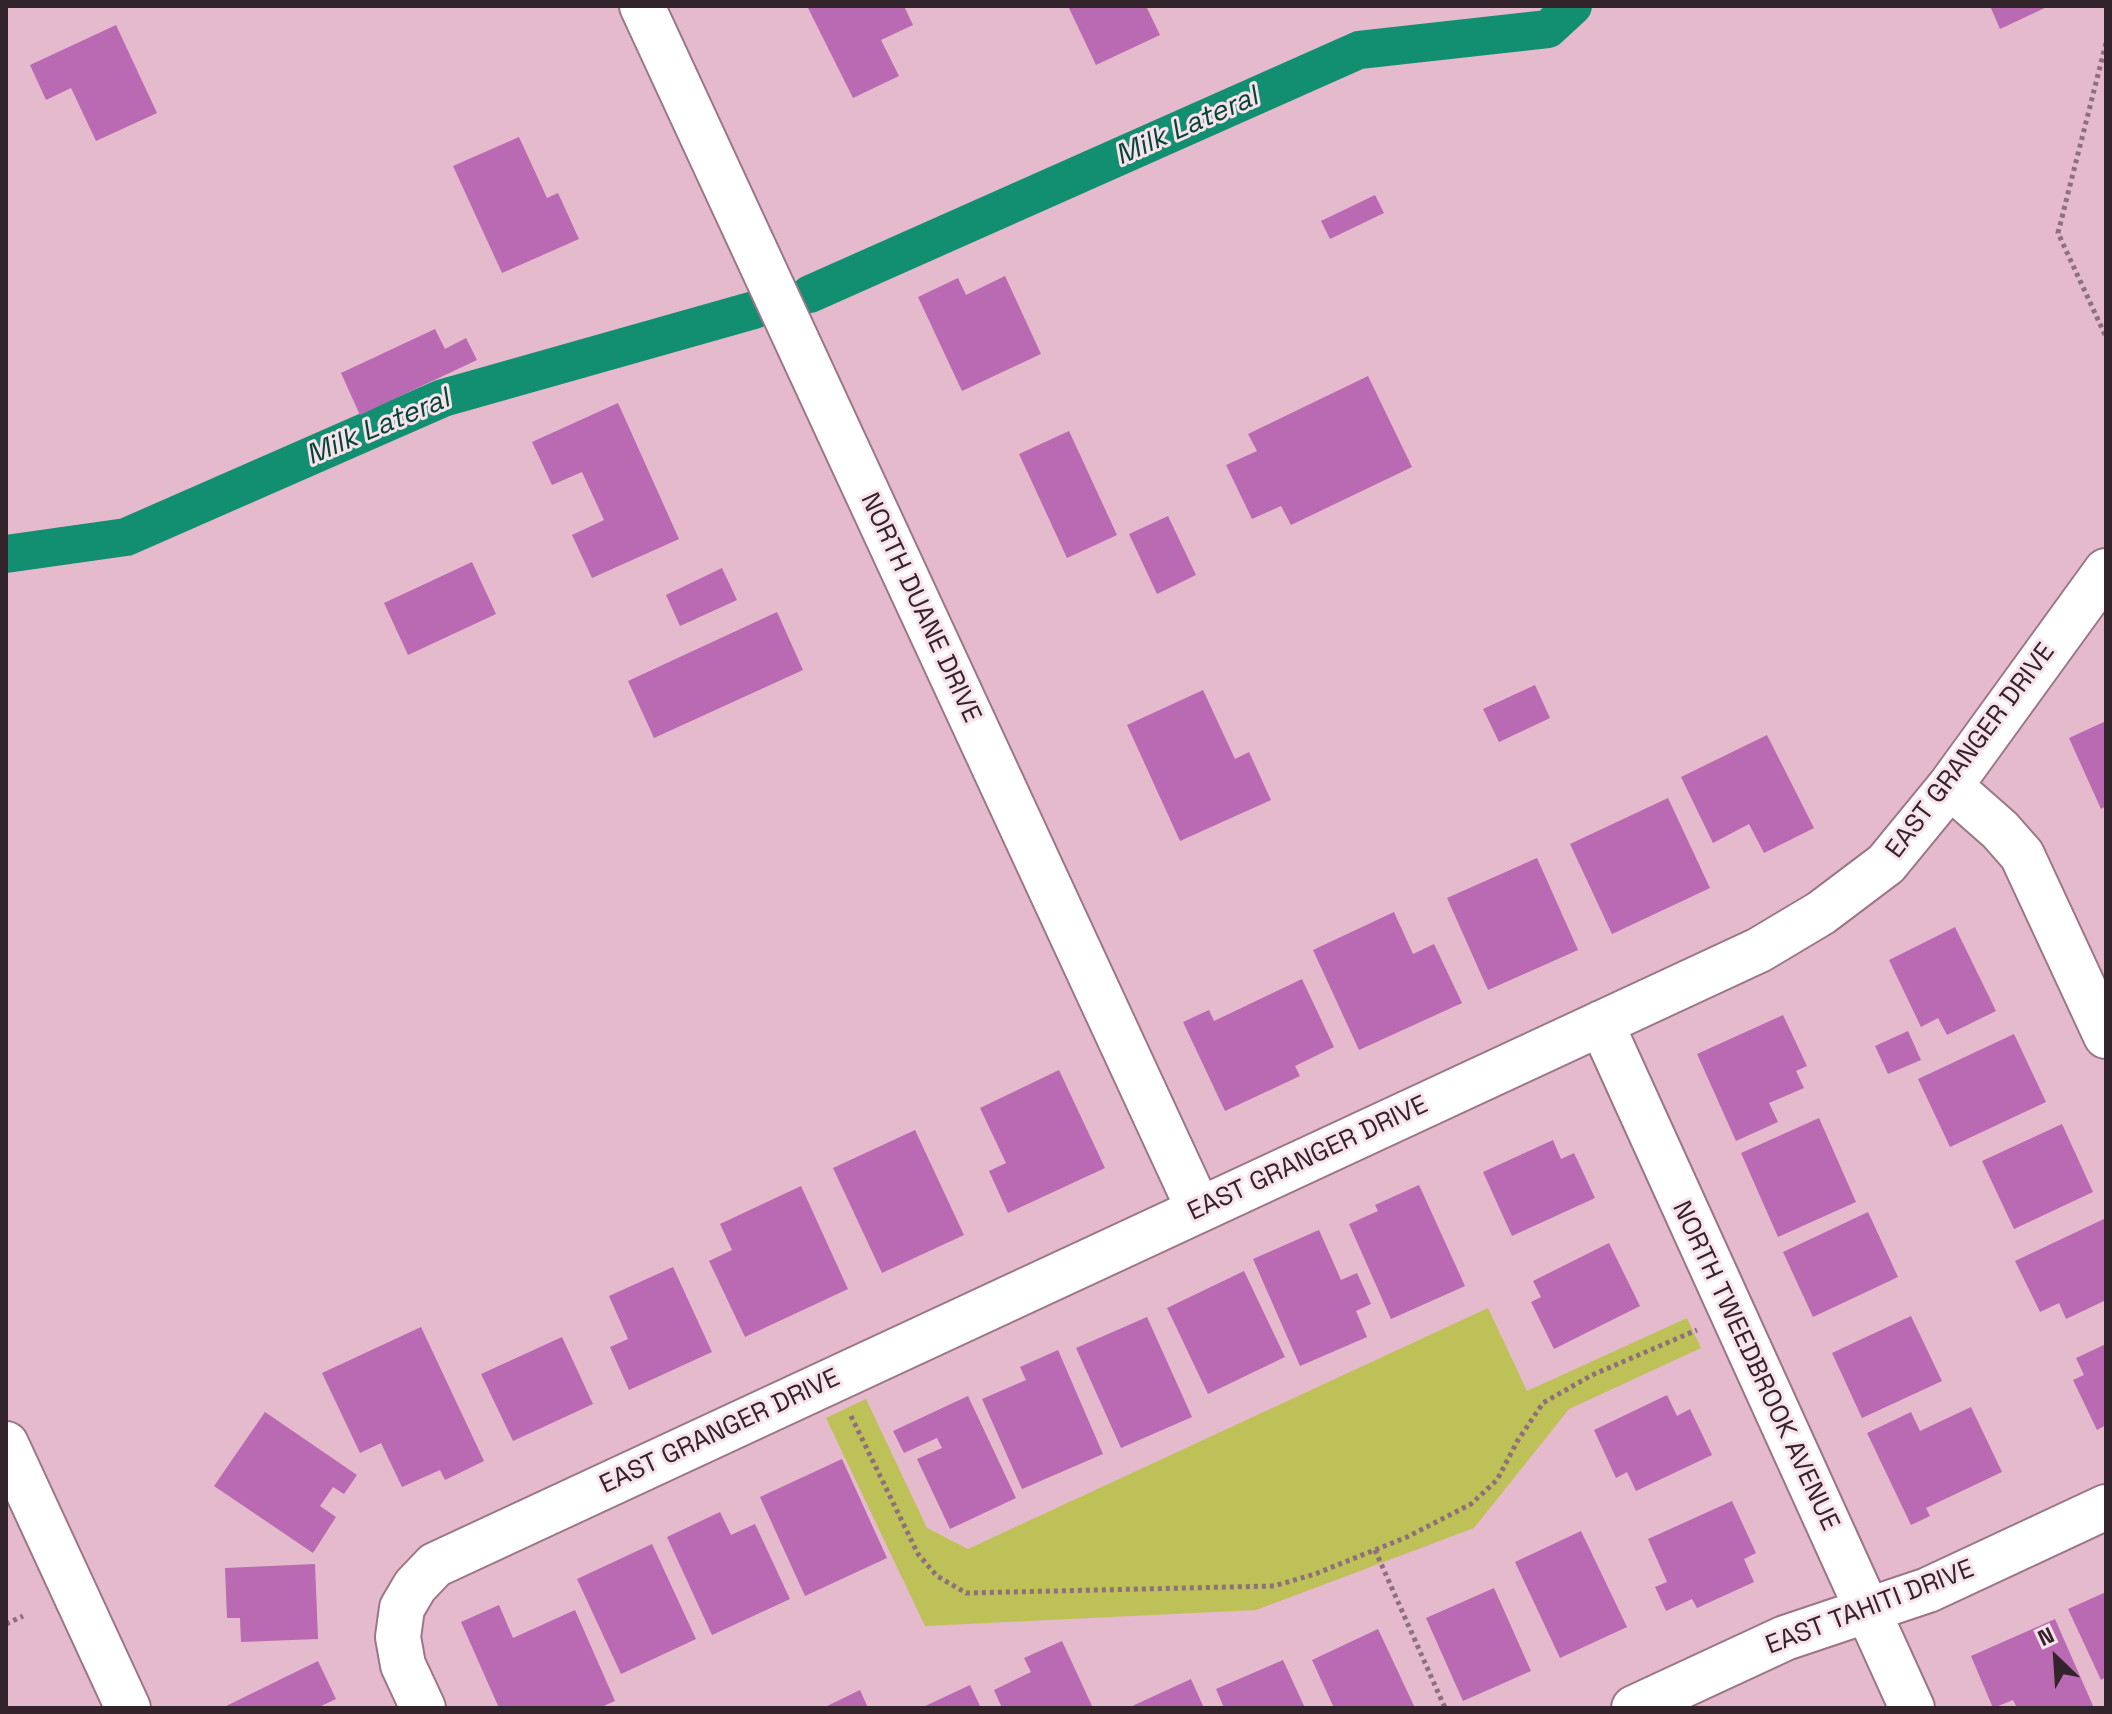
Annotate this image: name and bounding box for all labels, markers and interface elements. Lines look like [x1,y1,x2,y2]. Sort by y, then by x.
water label: Milk Lateral [1110,81,1264,173]
water label: Milk Lateral [301,383,455,473]
street label: NORTH DUANE DRIVE [853,488,987,728]
street label: EAST GRANGER DRIVE [1880,637,2062,865]
street label: EAST GRANGER DRIVE [1183,1090,1433,1228]
street label: NORTH TWEEDBROOK AVENUE [1665,1196,1845,1536]
street label: EAST GRANGER DRIVE [595,1363,845,1501]
street label: EAST TAHITI DRIVE [1762,1554,1978,1662]
north arrow [2016,1618,2096,1698]
text: N [2033,1620,2058,1652]

